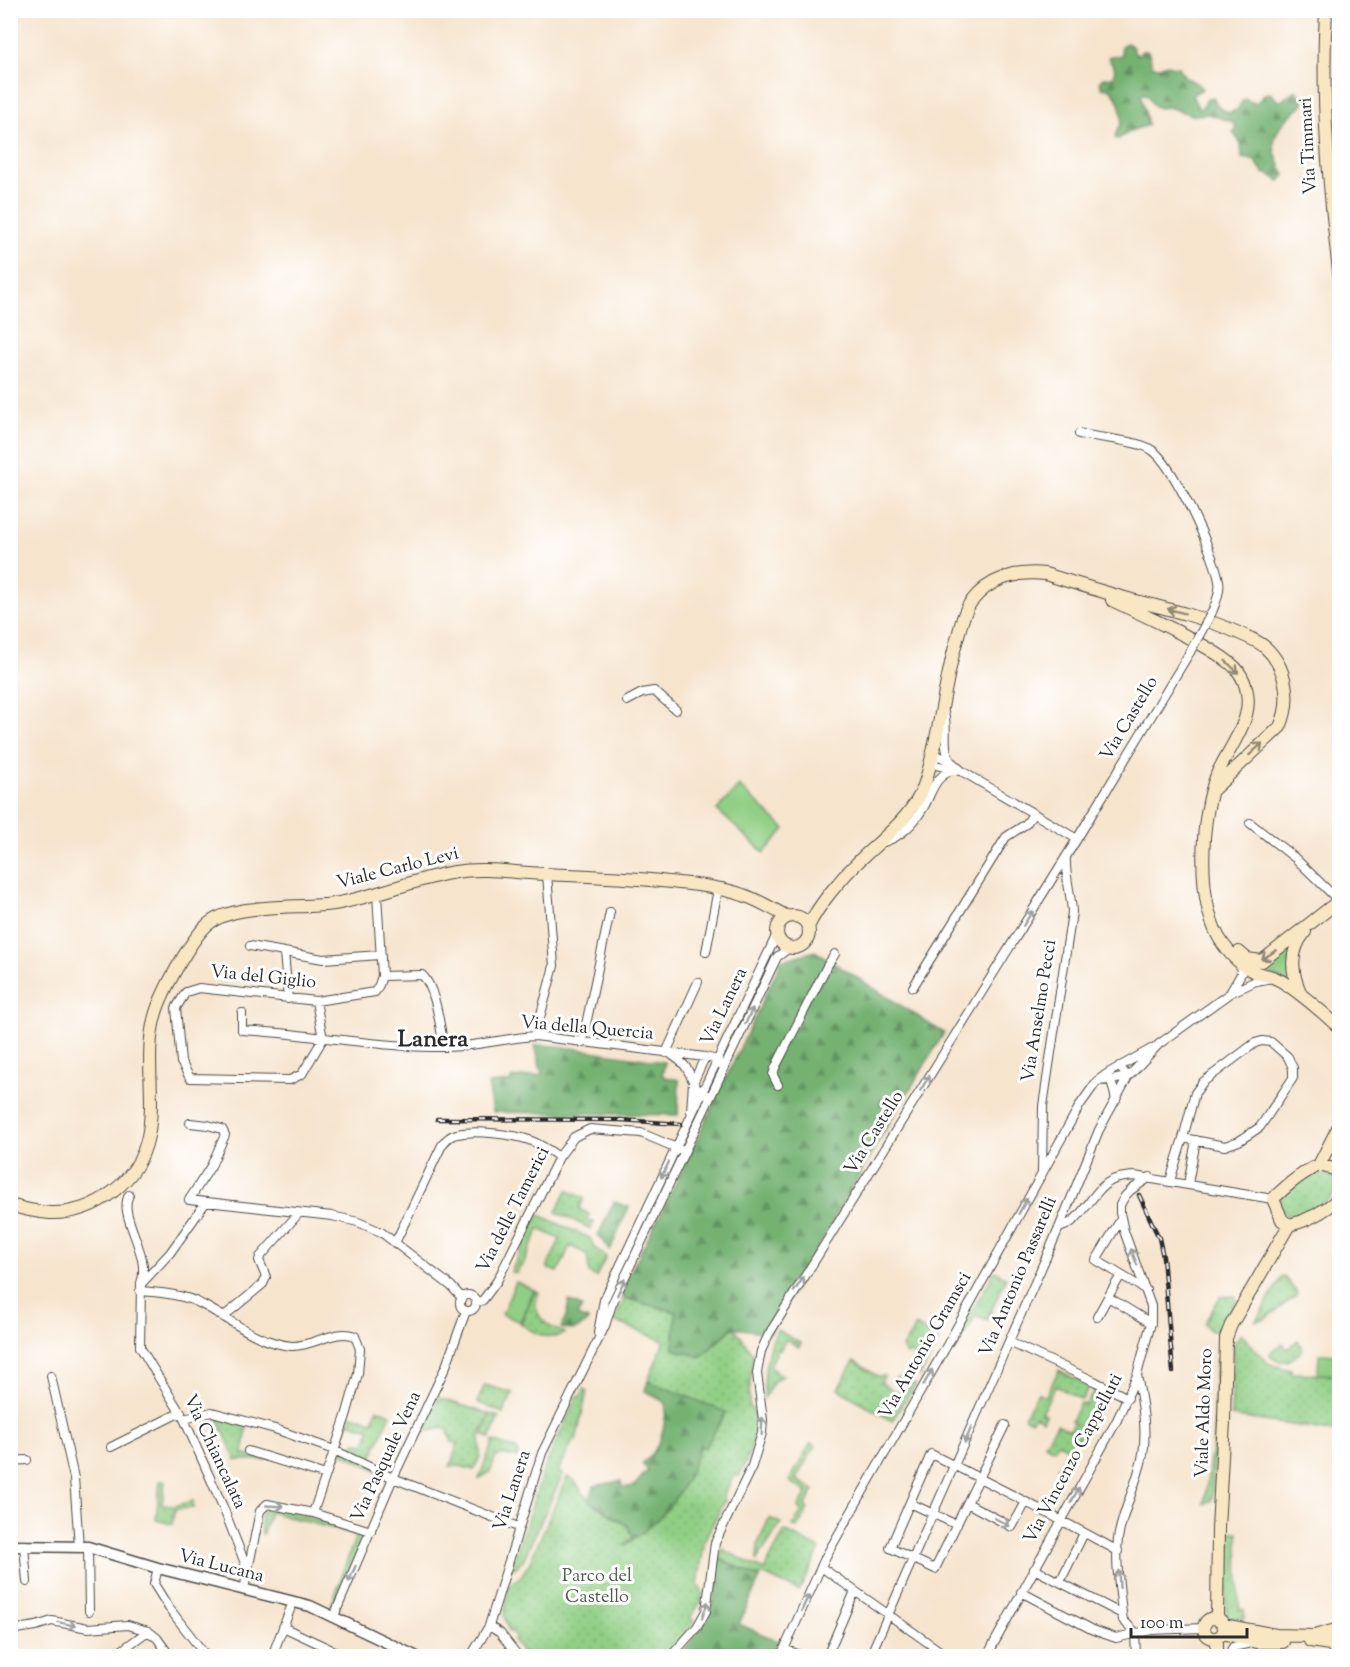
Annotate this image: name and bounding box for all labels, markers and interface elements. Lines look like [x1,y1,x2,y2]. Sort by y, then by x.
street label: Via Timmari [1293,97,1325,195]
one-way arrow [1167,605,1186,617]
one-way arrow [1225,660,1240,674]
street label: Via Castello [1095,672,1166,766]
one-way arrow [1248,742,1263,756]
street label: Viale Carlo Levi [334,841,462,897]
one-way arrow [1021,909,1034,926]
street label: Via Anselmo Pecci [1016,938,1064,1084]
one-way arrow [1261,950,1278,962]
street label: Via del Giglio [209,960,317,996]
street label: Via Lanera [695,964,755,1050]
one-way arrow [744,1007,756,1025]
street label: Via della Quercia [519,1010,655,1048]
district label: Lanera [398,1023,469,1057]
one-way arrow [920,1075,932,1092]
street label: Via Castello [839,1086,911,1180]
street label: Via delle Tamerici [471,1142,557,1278]
one-way arrow [659,1160,671,1178]
street label: Via Antonio Passarelli [973,1193,1065,1361]
one-way arrow [1018,1198,1029,1216]
one-way arrow [1127,1248,1138,1267]
street label: Via Antonio Gramsci [873,1268,979,1424]
one-way arrow [793,1276,805,1293]
one-way arrow [615,1278,627,1296]
street label: Viale Aldo Moro [1190,1348,1220,1478]
one-way arrow [923,1369,935,1386]
street label: Via Vincenzo Cappelluti [1018,1369,1130,1549]
street label: Via Pasquale Vena [345,1387,429,1527]
street label: Via Chiancalata [176,1390,252,1514]
one-way arrow [756,1417,767,1436]
one-way arrow [962,1426,973,1444]
street label: Via Lanera [488,1447,538,1535]
one-way arrow [1069,1487,1081,1504]
one-way arrow [265,1500,284,1511]
one-way arrow [993,1516,1010,1528]
street label: Via Lucana [175,1544,267,1590]
one-way arrow [346,1564,357,1582]
park label: Parco del Castello [562,1564,632,1611]
one-way arrow [1114,1569,1125,1589]
one-way arrow [800,1595,811,1613]
one-way arrow [700,1601,711,1620]
scale bar [1131,1601,1246,1639]
text: 100 m [1140,1611,1184,1637]
one-way arrow [57,1619,77,1630]

